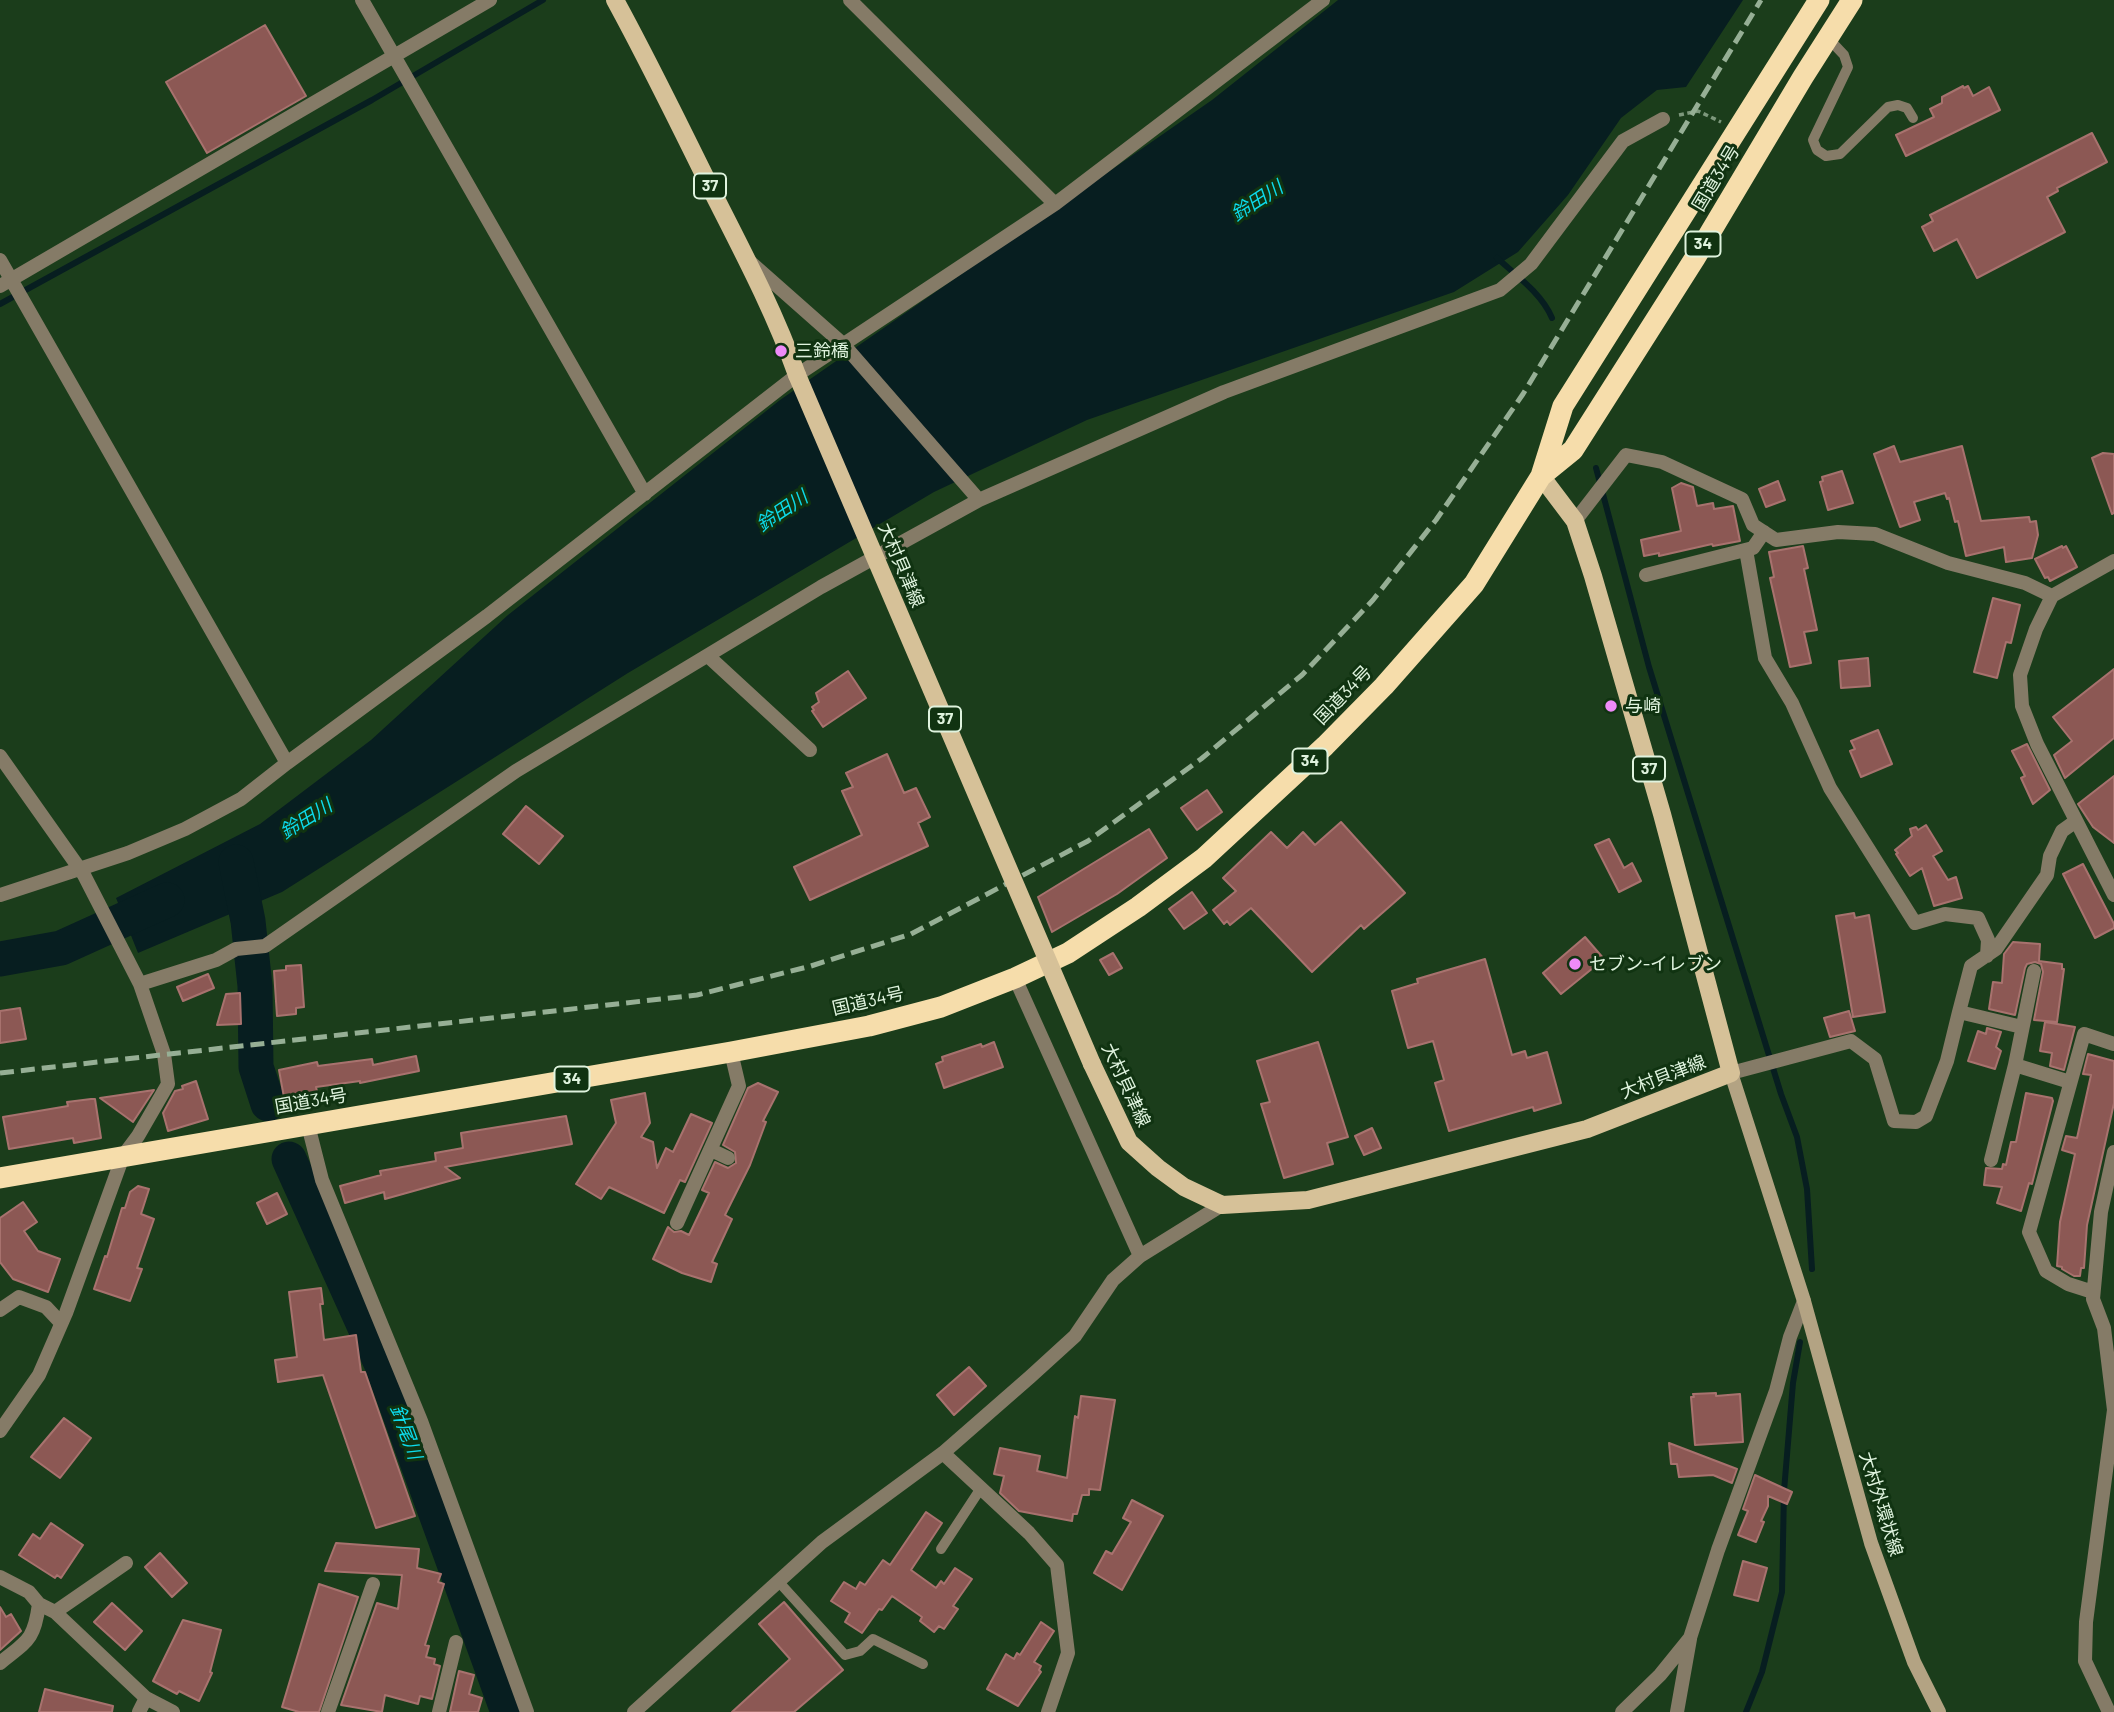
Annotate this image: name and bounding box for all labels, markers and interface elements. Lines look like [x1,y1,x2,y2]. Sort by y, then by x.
street label: 国道34号 [1688,141,1744,215]
road number: 37 [694,174,726,198]
water label: 鈴田川 [1227,176,1287,226]
road number: 34 [1686,232,1720,256]
place label: 三鈴橋 [795,340,849,362]
marker: 三鈴橋 [773,343,789,359]
water label: 鈴田川 [752,486,812,536]
street label: 大村貝津線 [873,519,929,611]
street label: 国道34号 [1310,661,1376,729]
place label: 与崎 [1625,695,1661,717]
marker: 与崎 [1603,698,1619,714]
road number: 37 [929,706,961,732]
road number: 34 [1292,748,1328,774]
road number: 37 [1633,756,1665,782]
water label: 鈴田川 [276,794,336,844]
place label: セブン-イレブン [1589,953,1722,975]
marker: セブン-イレブン [1567,956,1583,972]
street label: 国道34号 [830,982,906,1020]
street label: 大村貝津線 [1097,1040,1155,1130]
street label: 大村貝津線 [1617,1051,1709,1103]
road number: 34 [554,1066,590,1092]
street label: 国道34号 [273,1084,349,1118]
water label: 針尾川 [386,1401,426,1463]
street label: 大村外環状線 [1855,1449,1907,1559]

